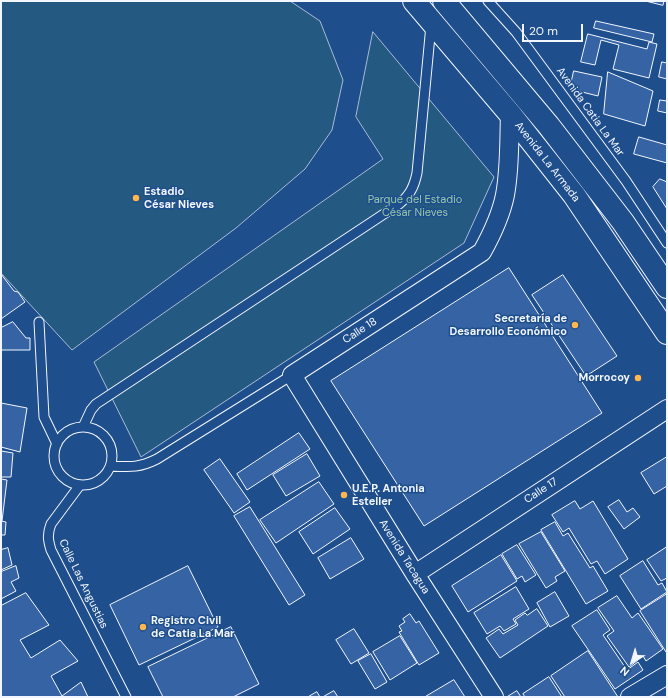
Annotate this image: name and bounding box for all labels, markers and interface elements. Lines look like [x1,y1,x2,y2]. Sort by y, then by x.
scale bar [524,16,585,42]
text: 20 m [529,23,558,39]
street label: Avenida Catia La Mar [553,65,627,159]
street label: Avenida La Armada [512,119,582,205]
place label: Estadio César Nieves [144,185,214,211]
marker: Estadio César Nieves [131,193,141,203]
park label: Parque del Estadio César Nieves [368,193,462,219]
place label: Secretaría de Desarrollo Económico [449,312,567,338]
street label: Calle 18 [340,315,380,347]
marker: Secretaría de Desarrollo Económico [570,320,580,330]
place label: Morrocoy [578,371,630,385]
marker: Morrocoy [633,373,643,383]
street label: Calle 17 [522,475,560,507]
place label: U.E.P. Antonia Esteller [352,482,425,508]
marker: U.E.P. Antonia Esteller [339,490,349,500]
street label: Avenida Tacagua [376,517,432,597]
street label: Calle Las Angustias [56,537,110,631]
place label: Registro Civil de Catia La Mar [151,614,235,640]
marker: Registro Civil de Catia La Mar [138,622,148,632]
north arrow [612,642,652,682]
text: N [617,663,632,679]

